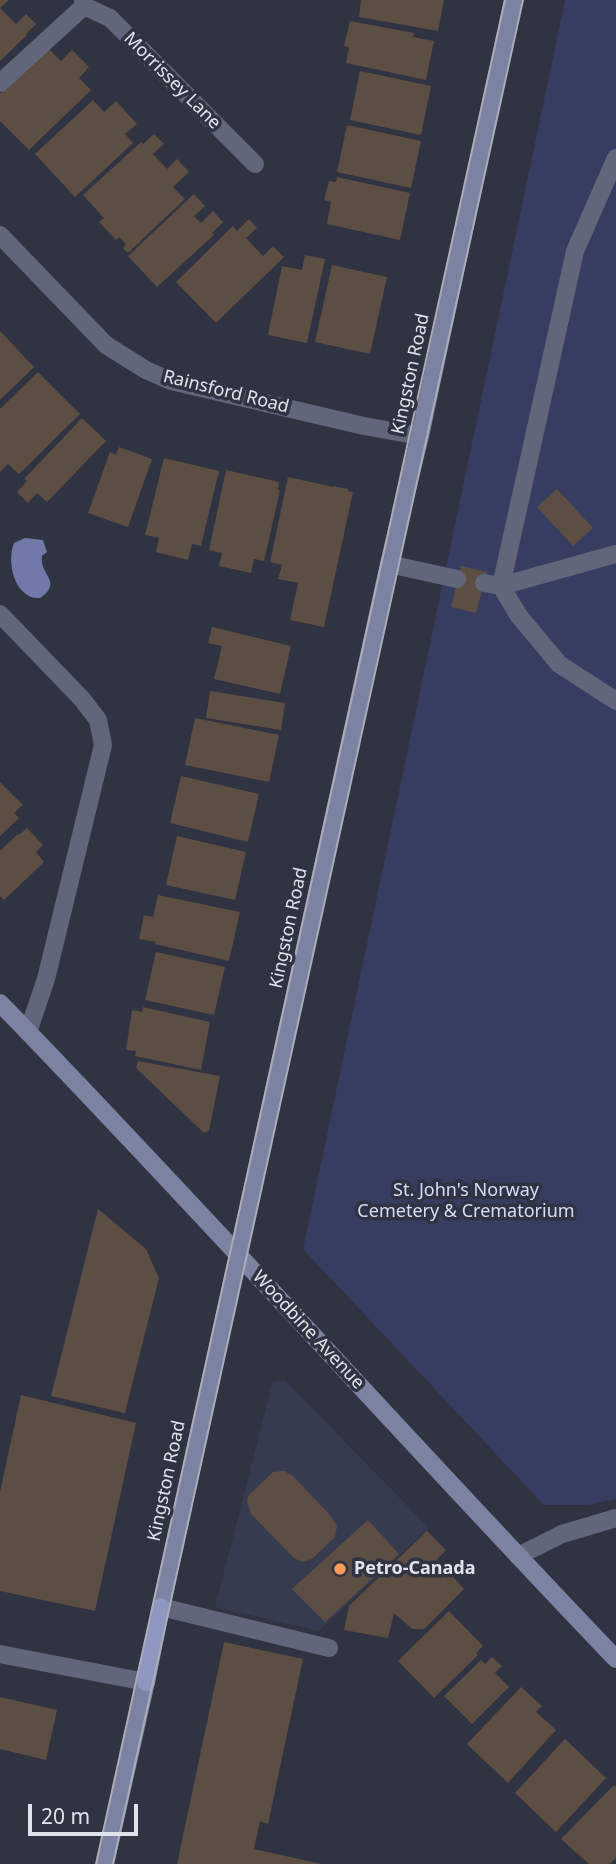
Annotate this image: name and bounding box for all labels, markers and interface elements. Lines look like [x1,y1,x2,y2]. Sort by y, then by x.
street label: Morrissey Lane [119,28,225,134]
street label: Kingston Road [388,312,434,436]
street label: Rainsford Road [161,366,291,418]
street label: Kingston Road [266,866,312,990]
park label: St. John's Norway Cemetery & Crematorium [357,1180,575,1222]
street label: Woodbine Avenue [248,1266,368,1394]
street label: Kingston Road [144,1419,190,1543]
place label: Petro-Canada [354,1558,475,1580]
marker: Petro-Canada [332,1561,348,1577]
scale bar [32,1790,142,1834]
text: 20 m [41,1802,90,1830]

